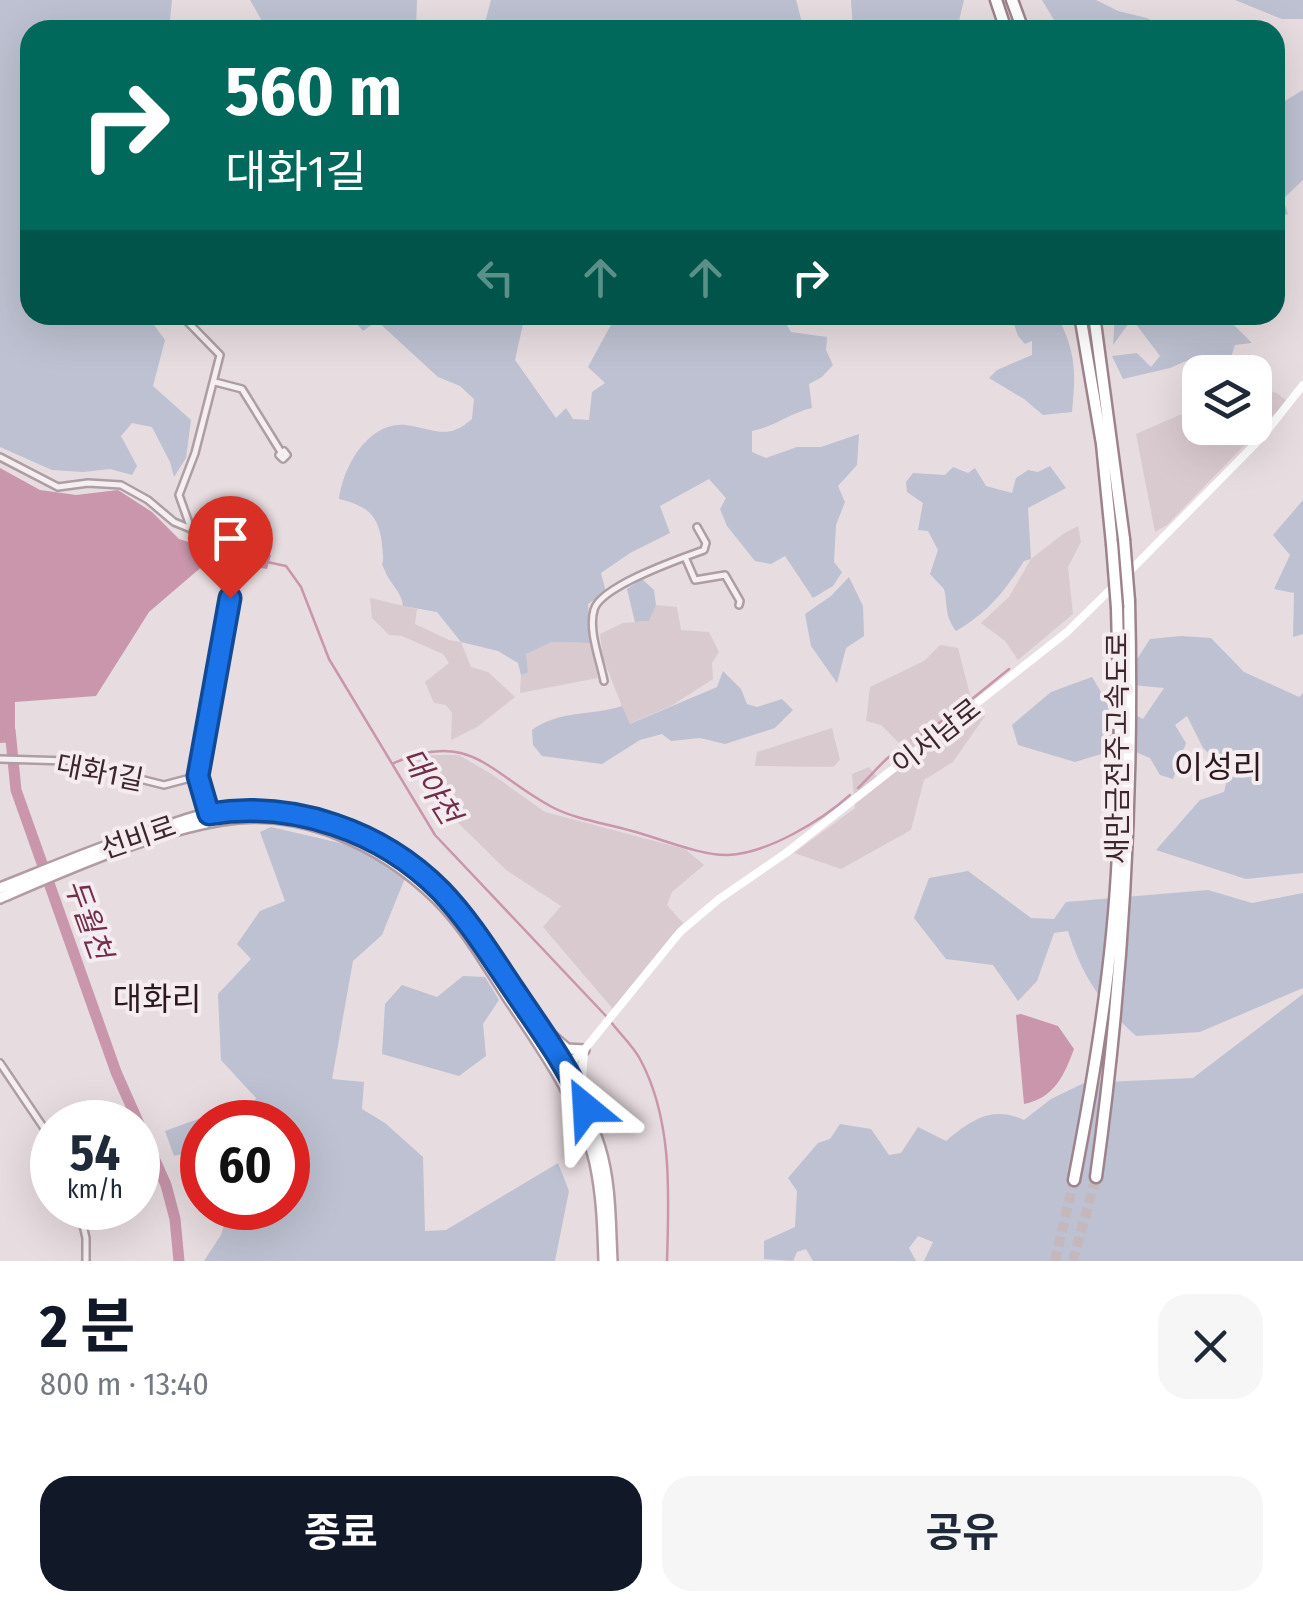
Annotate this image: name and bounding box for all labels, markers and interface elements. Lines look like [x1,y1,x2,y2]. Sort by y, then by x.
text: 560 m [225,50,402,134]
icon: right [60,60,190,190]
text: 대화1길 [225,145,367,199]
icon: left [468,250,523,305]
icon: ahead [573,250,628,305]
icon: ahead [678,250,733,305]
icon: right [783,250,838,305]
map controls [1182,355,1272,445]
button: layers [1182,355,1272,445]
pin [188,496,273,599]
icon: arrive [203,511,258,566]
street label: 새만금전주고속도로 [1101,632,1134,864]
street label: 이서남로 [886,692,987,781]
water label: 대야천 [394,741,470,834]
street label: 대화1길 [53,748,146,797]
district label: 이성리 [1174,748,1262,786]
street label: 선비로 [96,809,180,866]
water label: 두월천 [57,874,120,967]
district label: 대화리 [113,980,201,1018]
position arrow [534,1056,638,1160]
speed limit sign: 60 [180,1100,310,1230]
text: 54 [70,1123,120,1183]
text: km/h [67,1175,123,1205]
text: 2 분 [40,1291,135,1363]
button: close [1158,1294,1263,1399]
text: 800 m · 13:40 [40,1365,209,1403]
button: 종료 [40,1476,642,1591]
button: 공유 [662,1476,1263,1591]

